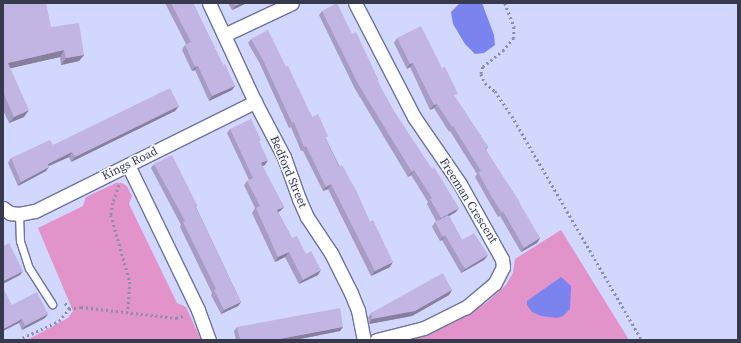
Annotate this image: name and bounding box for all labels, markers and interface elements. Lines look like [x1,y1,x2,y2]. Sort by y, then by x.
street label: Bedford Street [266,134,310,210]
street label: Kings Road [100,144,160,184]
street label: Freeman Crescent [436,156,500,246]

